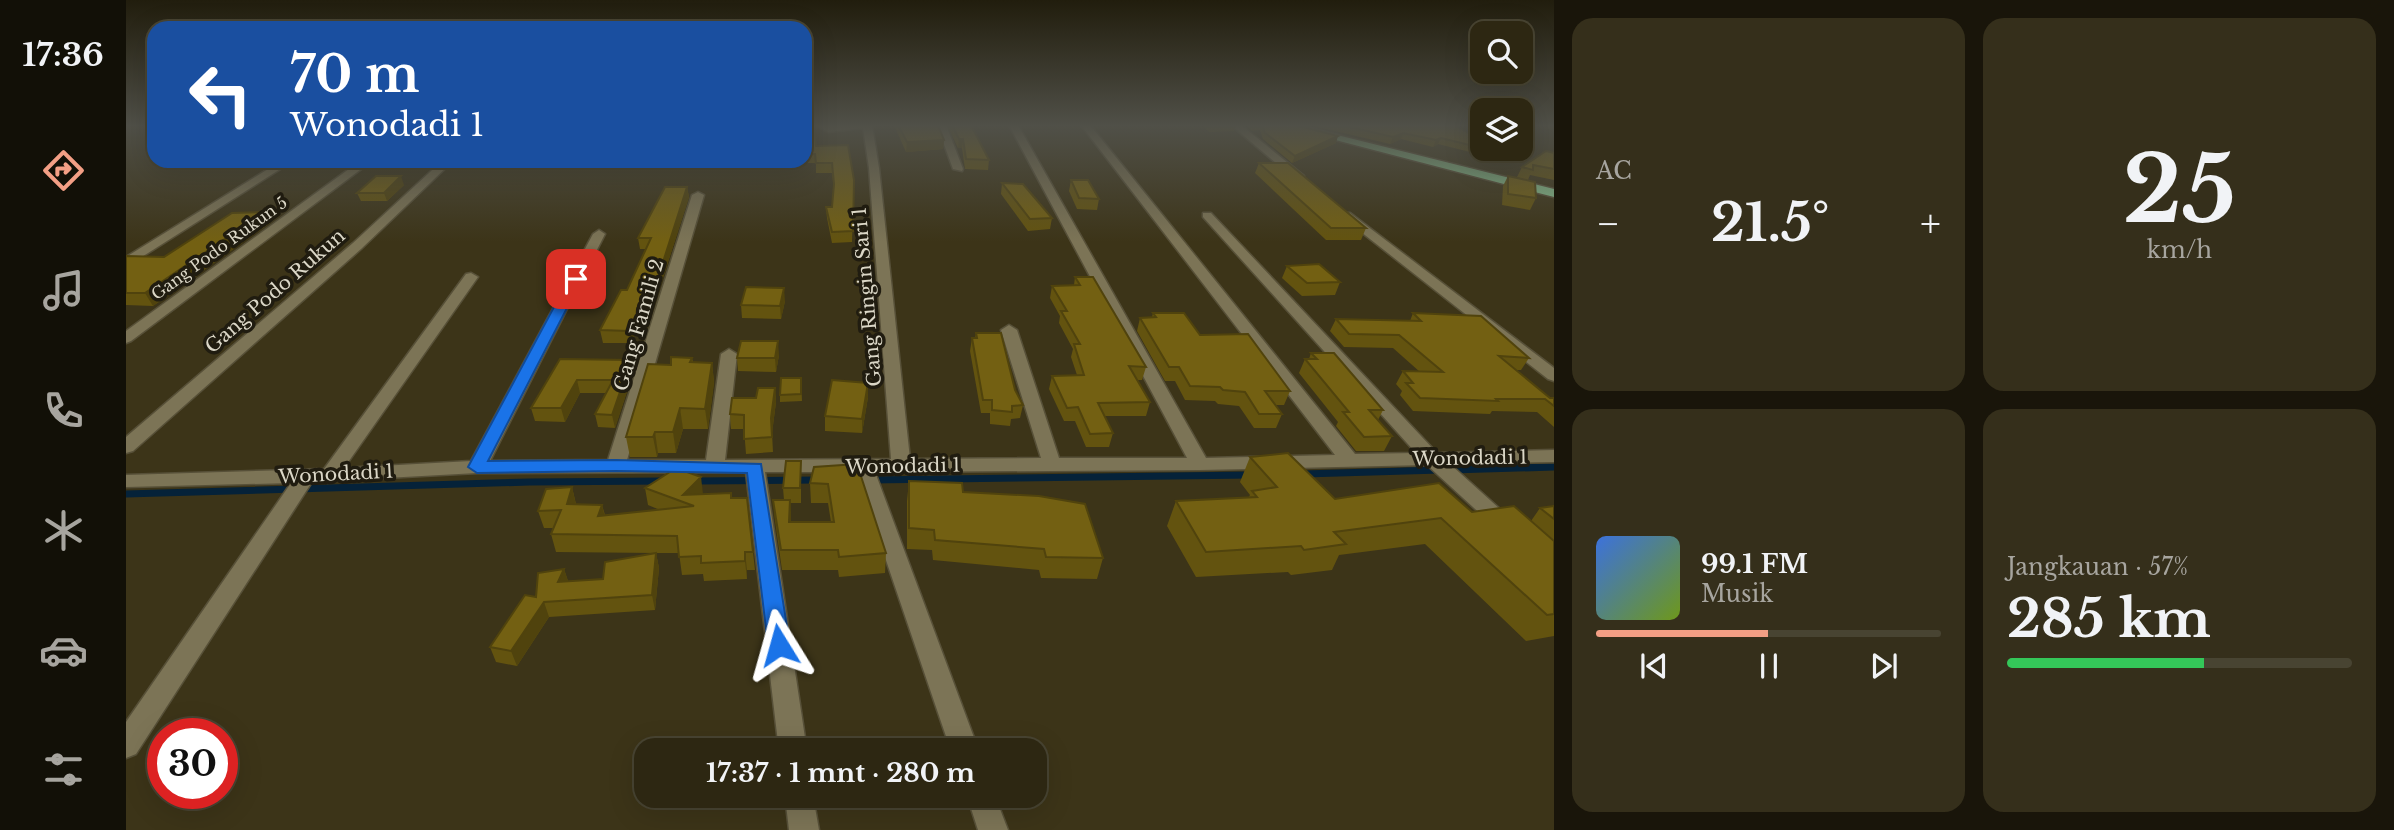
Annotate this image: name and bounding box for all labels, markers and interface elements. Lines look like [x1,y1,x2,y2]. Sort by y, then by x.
map controls [1470,21,1533,161]
button: search [1470,21,1533,84]
text: 17:36 [22,35,104,75]
text: 70 m [290,44,420,105]
icon: left [175,49,266,140]
button: layers [1470,98,1533,161]
text: Wonodadi 1 [290,105,484,145]
text: 25 [2123,134,2236,247]
icon: directions [39,146,88,195]
text: AC [1596,157,1632,185]
text: 21.5° [1711,191,1829,255]
street label: Gang Podo Rukun 5 [147,192,291,304]
text: − [1596,200,1620,247]
text: + [1920,200,1941,247]
street label: Gang Ringin Sari 1 [848,206,886,388]
street label: Gang Podo Rukun [200,224,350,358]
text: km/h [2147,236,2212,264]
pin [546,249,606,309]
street label: Gang Famili 2 [609,256,669,394]
icon: arrive [557,260,595,298]
icon: music [39,266,88,315]
icon: phone [39,386,88,435]
street label: Wonodadi 1 [1411,445,1528,471]
street label: Wonodadi 1 [844,453,961,479]
street label: Wonodadi 1 [277,459,394,489]
icon: climate [39,506,88,555]
text: 99.1 FM [1701,548,1808,580]
text: Jangkauan · 57% [2007,553,2188,581]
text: Musik [1701,580,1773,608]
text: 285 km [2007,587,2211,651]
position arrow [742,608,816,682]
icon: car [39,626,88,675]
icon: previous [1635,647,1673,685]
icon: pause [1750,647,1788,685]
icon: next [1865,647,1903,685]
speed limit sign: 30 [147,718,238,809]
icon: filters [39,745,88,794]
text: 17:37 · 1 mnt · 280 m [706,757,975,789]

